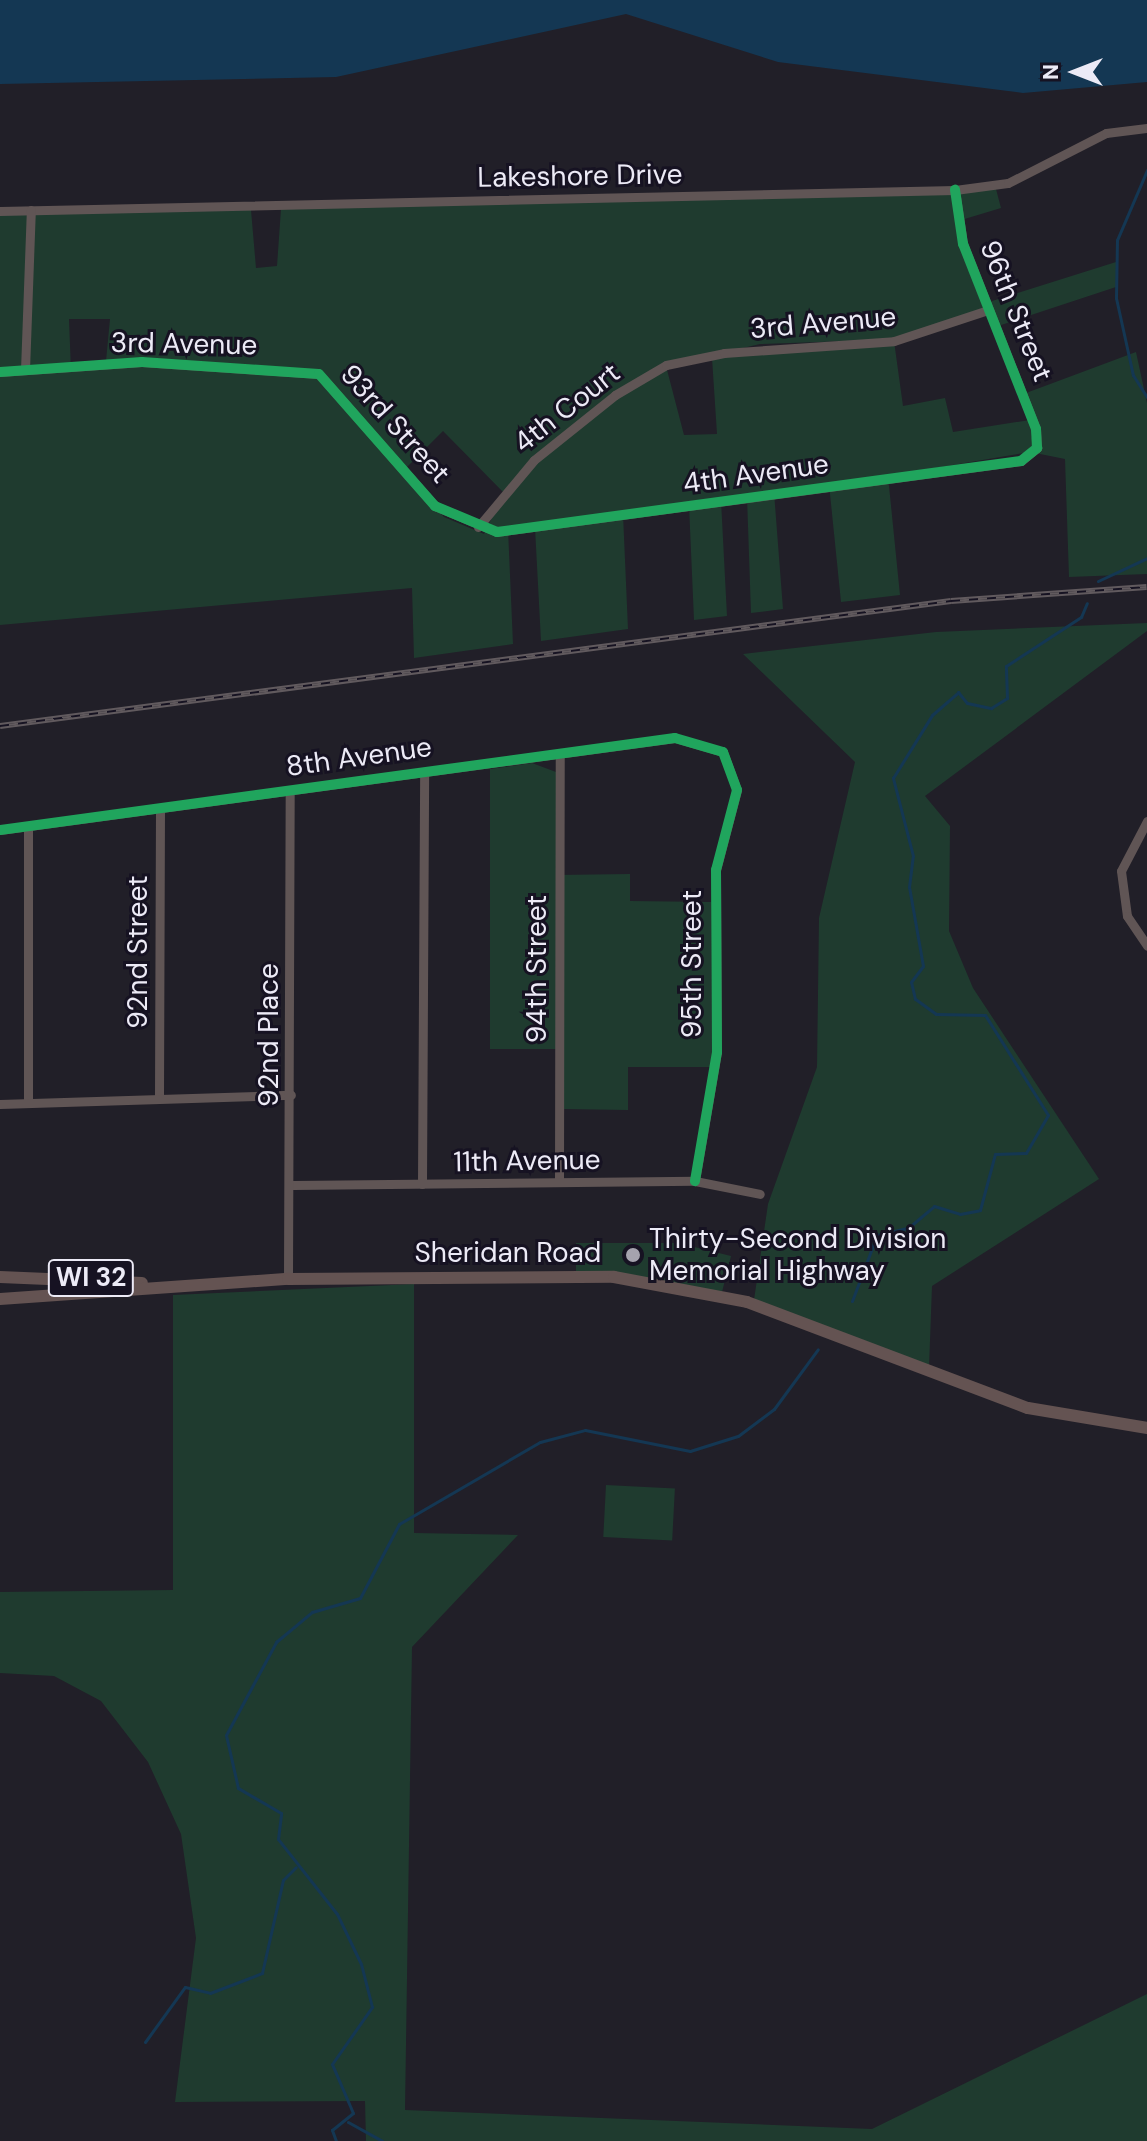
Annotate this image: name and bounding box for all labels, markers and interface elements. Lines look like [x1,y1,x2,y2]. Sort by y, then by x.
north arrow [1035,32,1115,112]
text: N [1036,64,1065,80]
street label: Lakeshore Drive [477,157,683,195]
street label: 96th Street [973,236,1059,386]
street label: 3rd Avenue [749,300,897,346]
street label: 3rd Avenue [110,326,258,362]
street label: 4th Court [507,356,627,460]
street label: 93rd Street [333,358,457,490]
street label: 4th Avenue [681,447,831,501]
street label: 8th Avenue [284,730,434,784]
street label: 92nd Street [121,875,155,1029]
street label: 95th Street [675,890,709,1038]
street label: 94th Street [520,895,554,1043]
street label: 92nd Place [252,963,286,1107]
street label: 11th Avenue [453,1143,601,1179]
place label: Thirty-Second Division Memorial Highway [649,1222,946,1288]
street label: Sheridan Road [415,1236,601,1270]
marker: Thirty-Second Division Memorial Highway [624,1246,642,1264]
road number: WI 32 [47,1256,135,1300]

